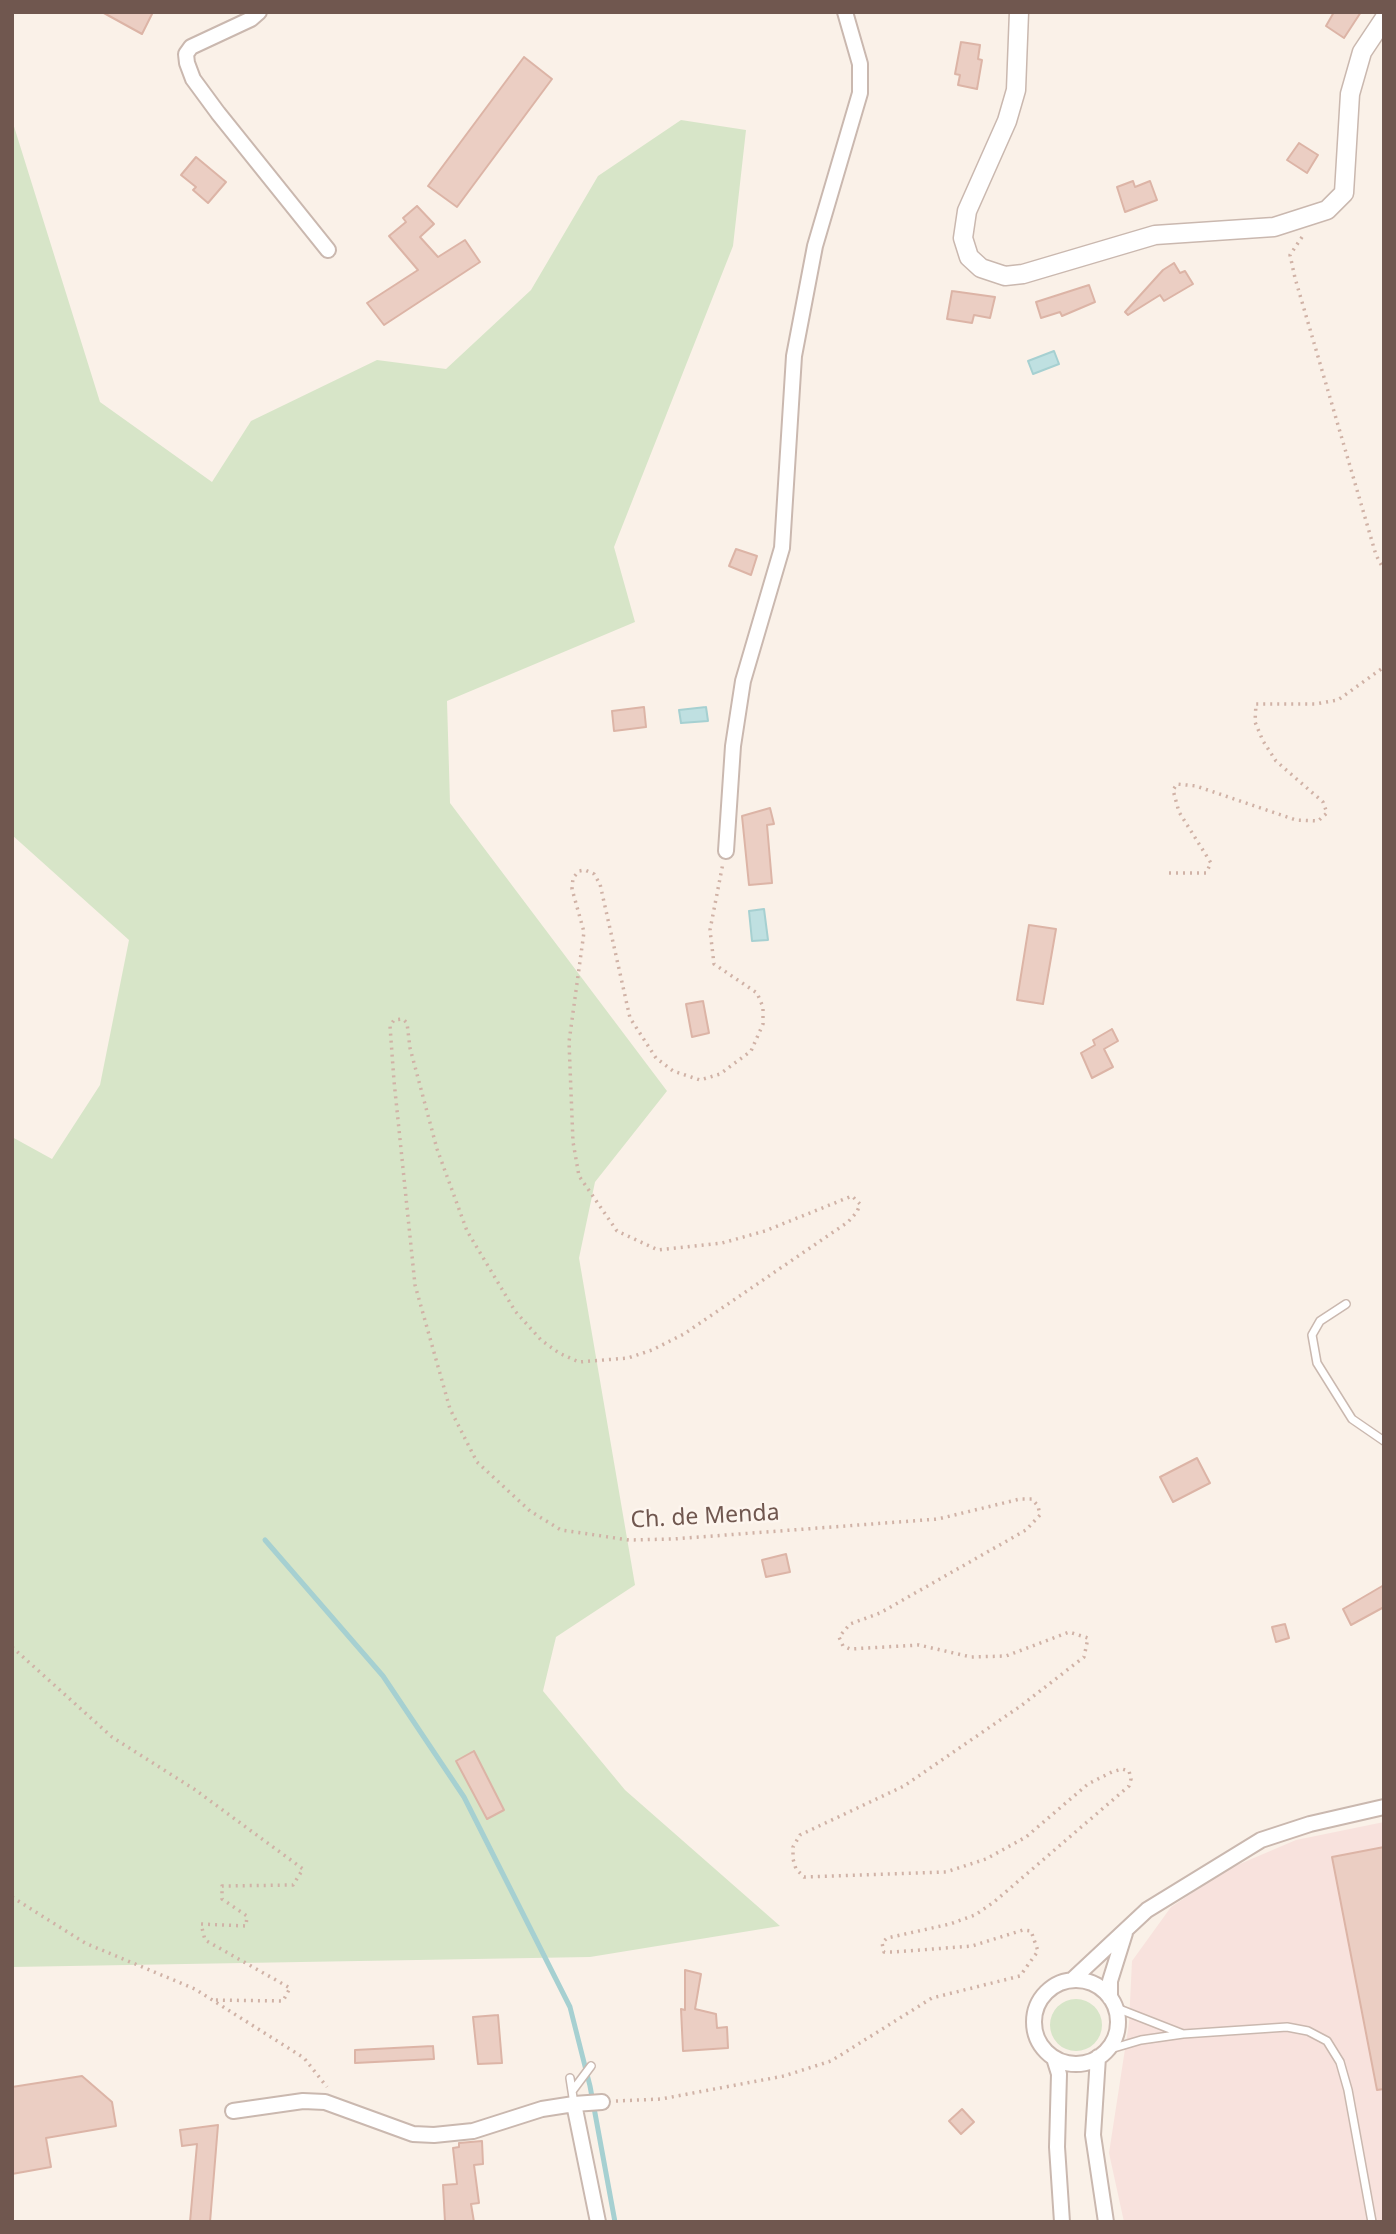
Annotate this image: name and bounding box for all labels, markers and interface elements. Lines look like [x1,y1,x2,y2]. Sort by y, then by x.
street label: Ch. de Menda [630,1499,780,1535]

